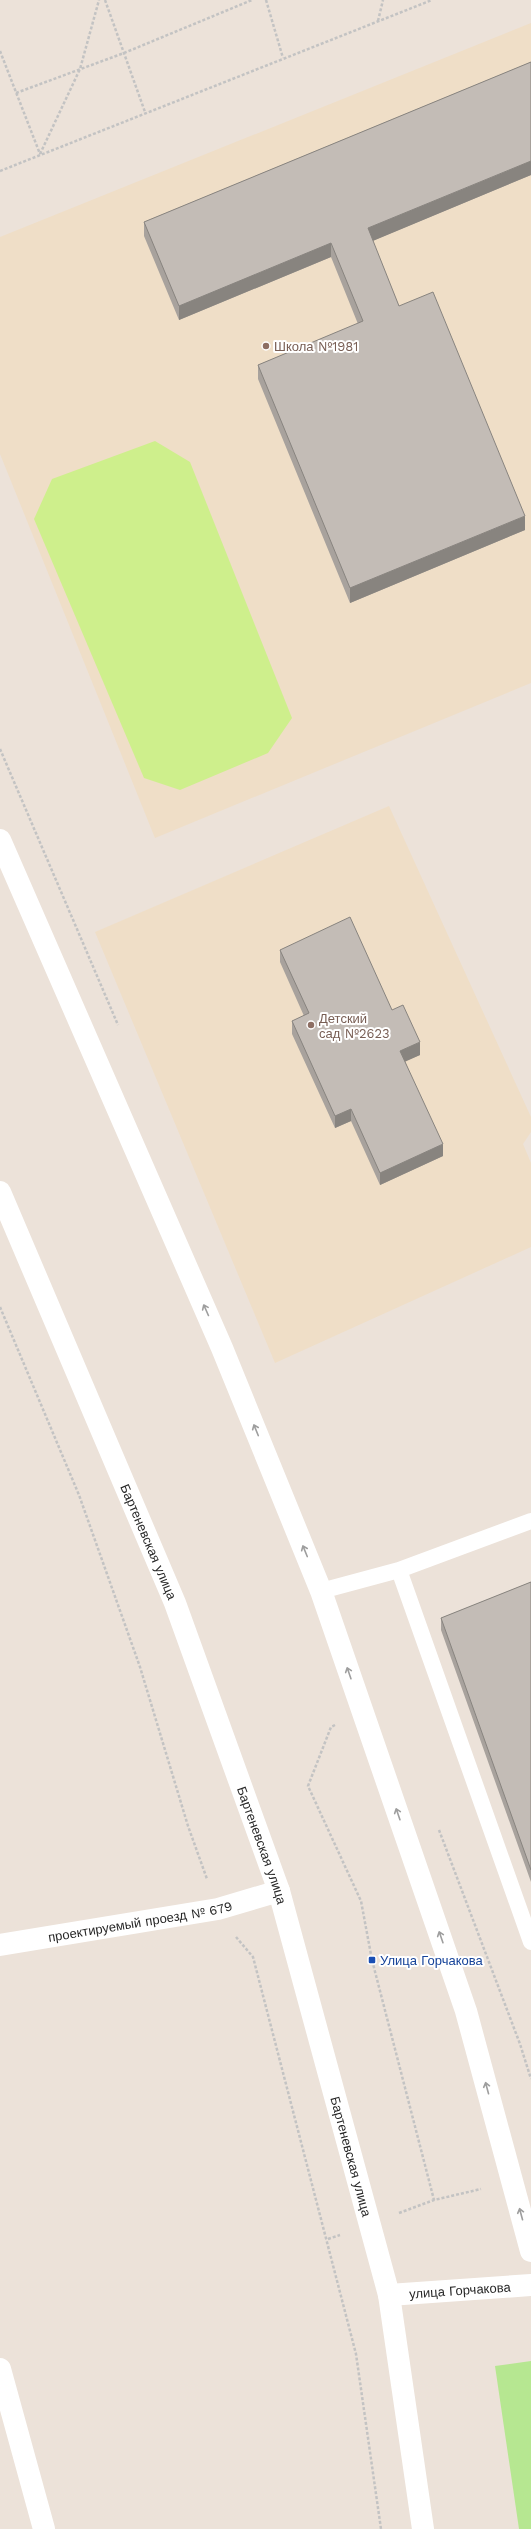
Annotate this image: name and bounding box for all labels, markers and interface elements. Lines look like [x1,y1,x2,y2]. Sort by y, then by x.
place label: Школа №1981 [274,339,358,354]
marker: Школа №1981 [261,341,271,351]
place label: Детский сад №2623 [319,1011,390,1041]
marker: Детский сад №2623 [306,1020,316,1030]
one-way arrow [202,1304,209,1316]
one-way arrow [252,1425,259,1437]
street label: Бартеневская улица [118,1482,180,1602]
one-way arrow [300,1545,308,1557]
one-way arrow [345,1666,352,1679]
street label: Бартеневская улица [234,1784,290,1906]
one-way arrow [394,1808,401,1821]
street label: проектируемый проезд № 679 [47,1898,234,1944]
one-way arrow [437,1931,444,1944]
place label: Улица Горчакова [380,1953,484,1968]
marker: Улица Горчакова [367,1955,377,1965]
one-way arrow [483,2082,490,2095]
street label: Бартеневская улица [328,2095,375,2219]
one-way arrow [517,2207,524,2220]
street label: улица Горчакова [409,2279,512,2301]

